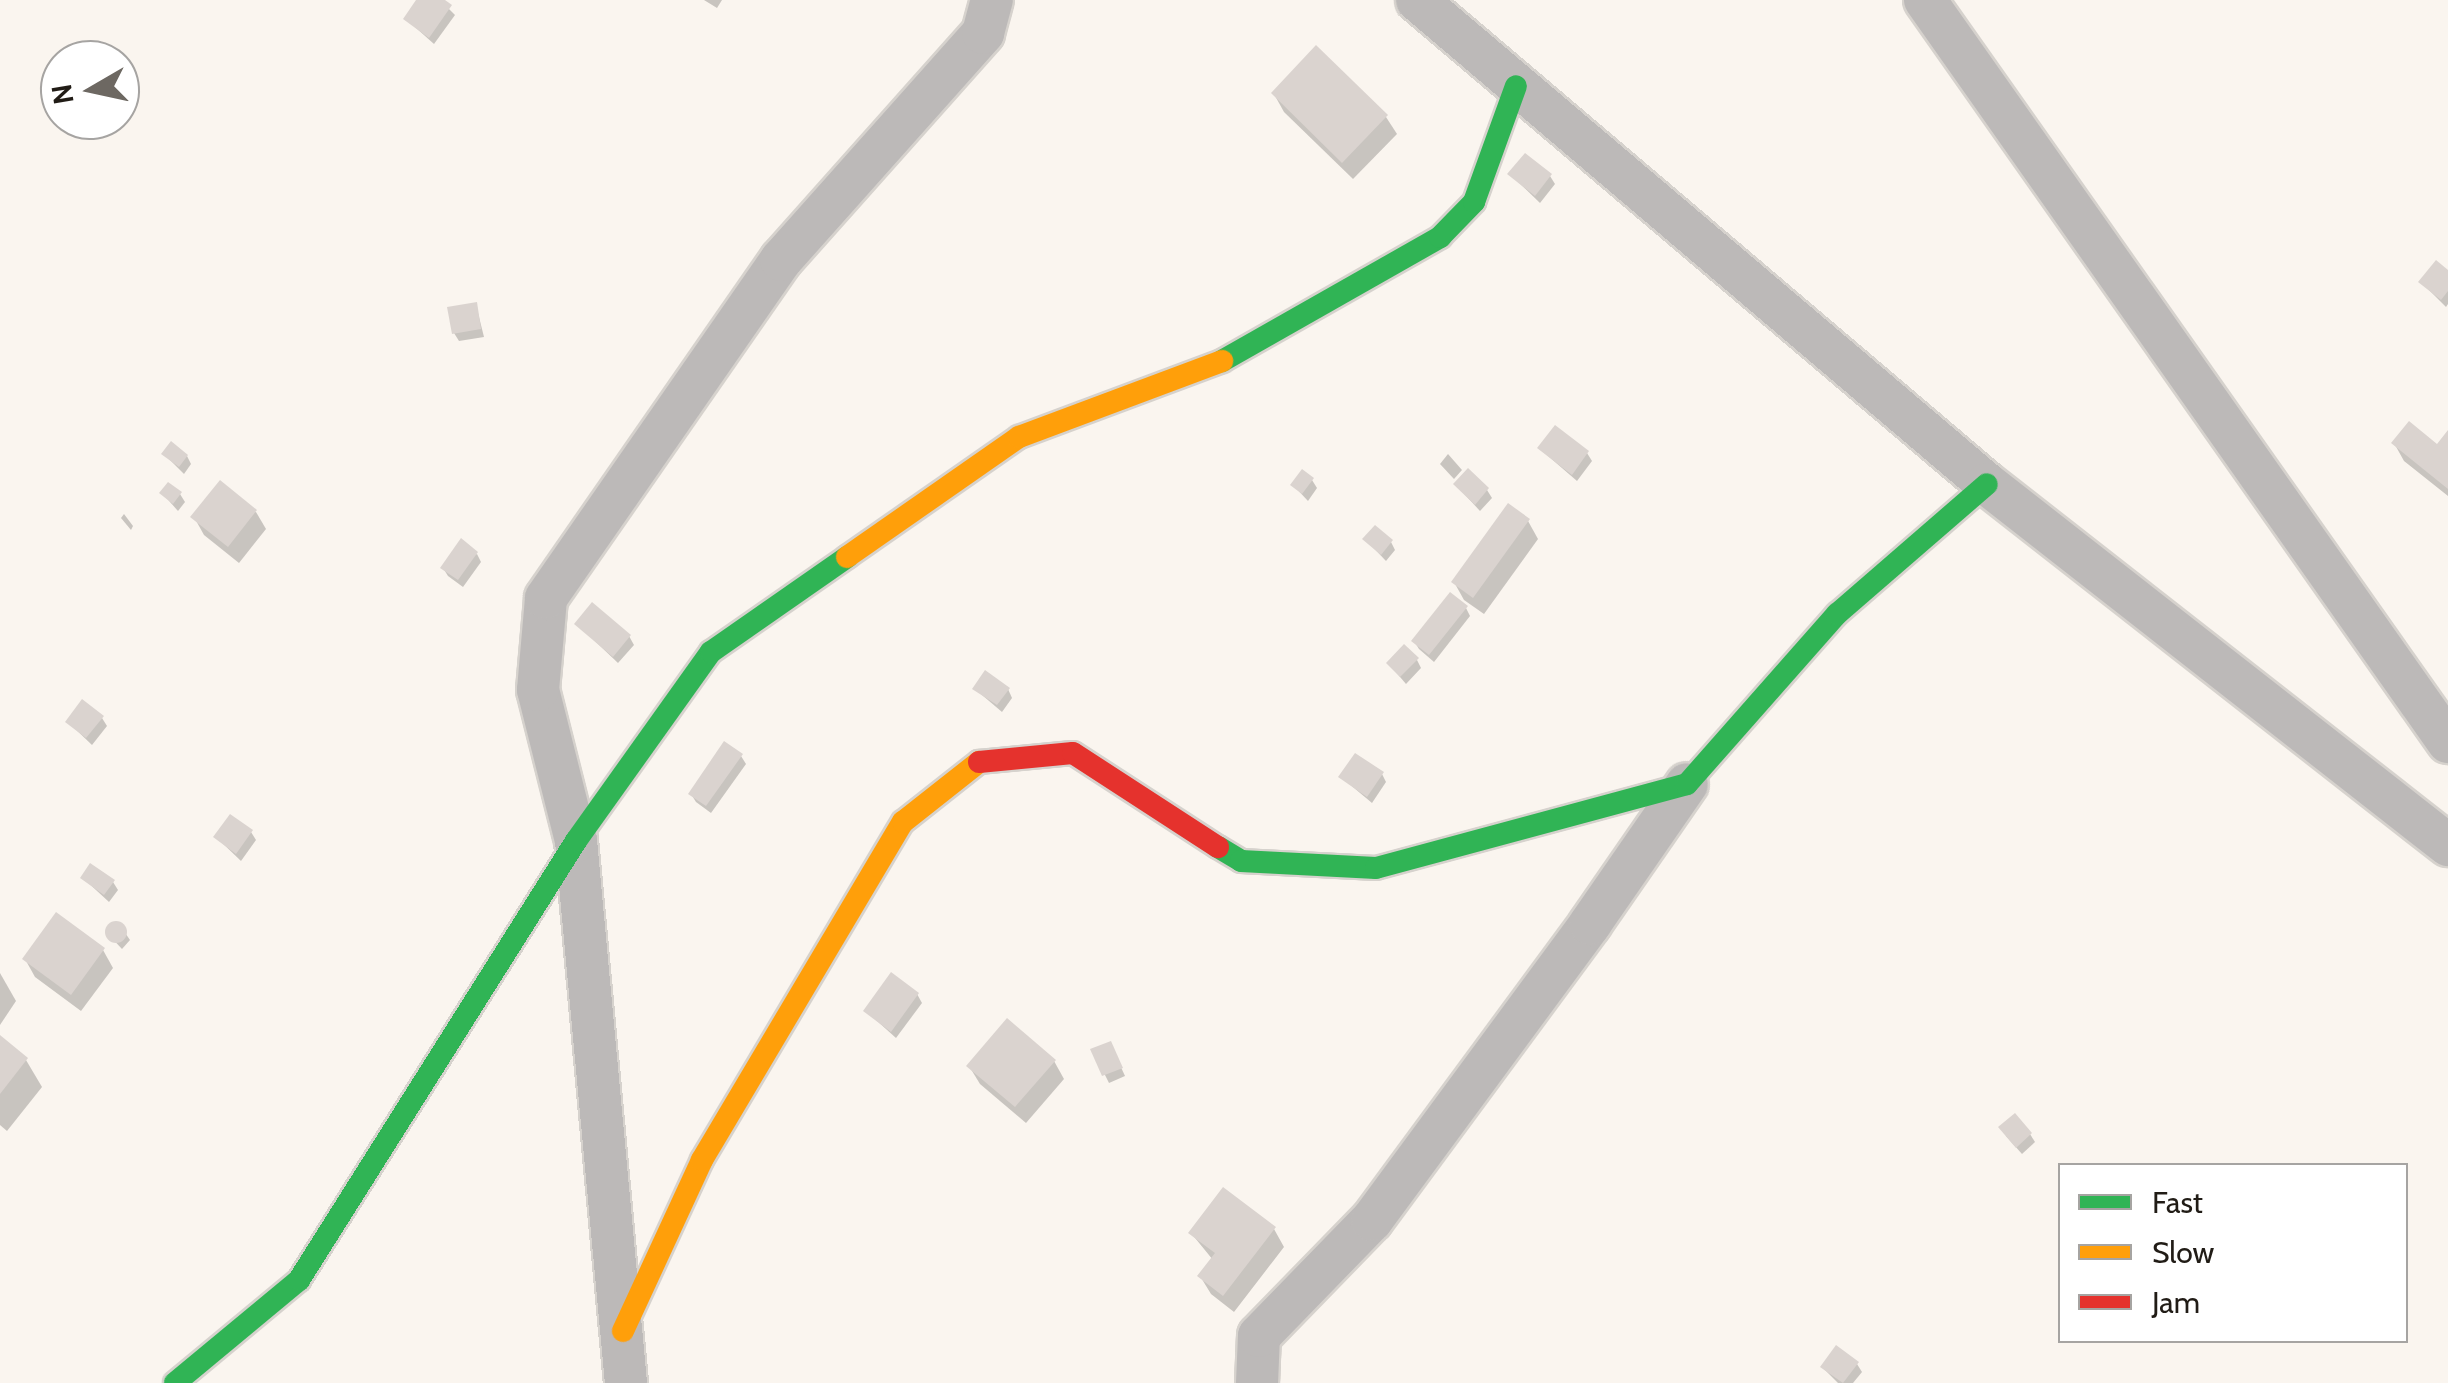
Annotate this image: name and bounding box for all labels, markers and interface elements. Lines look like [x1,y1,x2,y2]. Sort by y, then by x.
north arrow [40,40,140,140]
text: N [44,82,81,107]
legend [2058,1163,2408,1343]
text: Fast [2152,1184,2203,1221]
text: Slow [2152,1234,2214,1271]
text: Jam [2152,1284,2200,1321]

